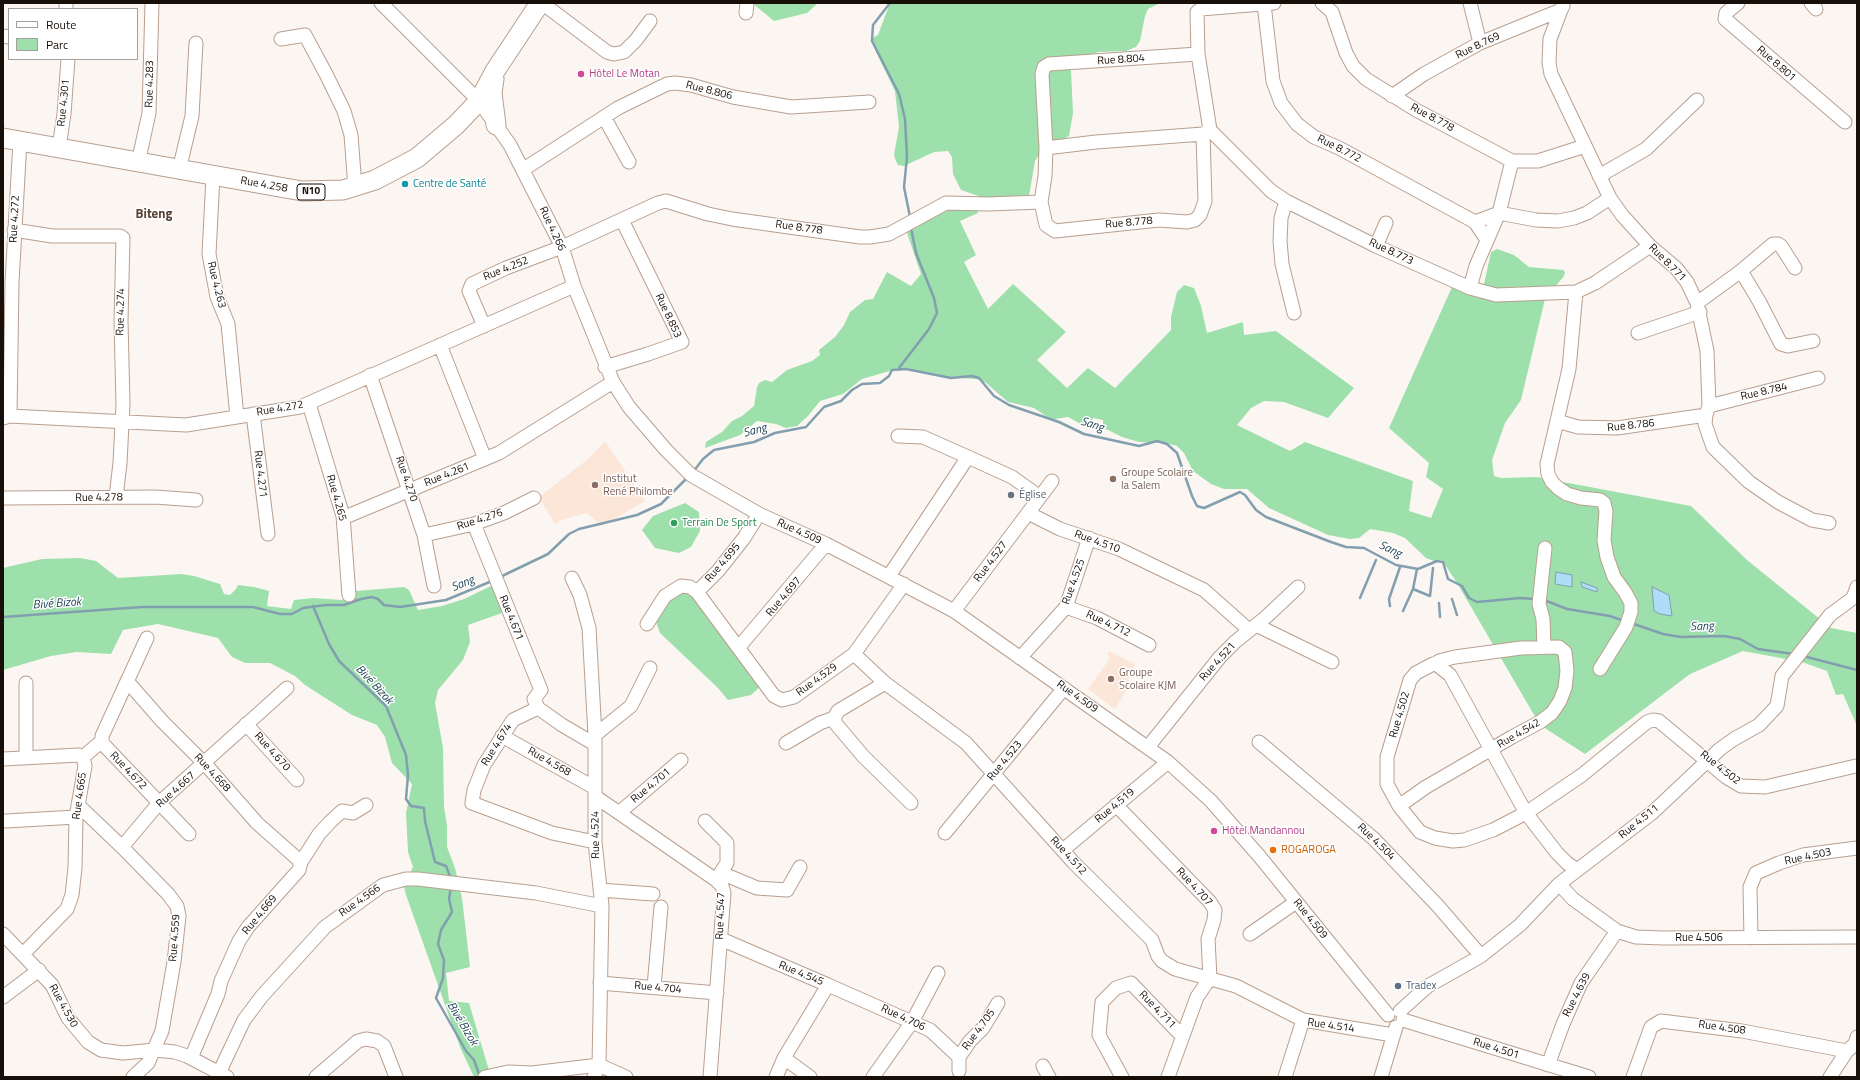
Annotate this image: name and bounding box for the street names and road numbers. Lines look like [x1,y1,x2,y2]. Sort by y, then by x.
street label: Rue 8.769 [1454,30,1502,62]
street label: Rue 8.801 [1754,43,1798,85]
street label: Rue 8.804 [1097,52,1145,68]
street label: Rue 4.283 [143,60,157,108]
street label: Rue 4.301 [55,79,73,127]
street label: Rue 8.806 [684,79,734,103]
street label: Rue 8.778 [1408,101,1456,135]
street label: Rue 8.772 [1315,132,1363,166]
street label: Rue 4.258 [239,174,289,196]
road number: N10 [297,184,325,200]
street label: Rue 4.272 [7,195,23,243]
street label: Rue 4.266 [536,205,568,253]
street label: Rue 8.778 [1105,214,1153,232]
street label: Rue 8.778 [775,218,823,238]
street label: Rue 8.773 [1367,236,1415,268]
street label: Rue 8.771 [1646,242,1688,284]
street label: Rue 4.252 [481,254,531,284]
street label: Rue 4.263 [204,260,228,310]
street label: Rue 4.274 [114,288,128,336]
street label: Rue 8.853 [652,292,684,340]
street label: Rue 8.784 [1739,380,1789,404]
street label: Rue 4.272 [255,398,305,420]
street label: Rue 8.786 [1607,417,1655,435]
street label: Rue 4.271 [251,450,269,498]
street label: Rue 4.270 [392,454,420,504]
street label: Rue 4.261 [422,460,472,490]
street label: Rue 4.265 [323,473,349,523]
street label: Rue 4.278 [75,491,123,505]
street label: Rue 4.276 [455,506,505,534]
street label: Rue 4.509 [775,516,823,548]
street label: Rue 4.510 [1072,528,1122,556]
street label: Rue 4.527 [971,539,1011,585]
street label: Rue 4.695 [703,541,743,585]
street label: Rue 4.525 [1060,557,1088,607]
street label: Rue 4.697 [764,575,804,619]
street label: Rue 4.671 [496,593,526,643]
street label: Rue 4.712 [1084,608,1132,640]
street label: Rue 4.521 [1197,640,1239,684]
street label: Rue 4.529 [794,661,840,699]
street label: Rue 4.509 [1054,678,1100,716]
street label: Rue 4.502 [1387,690,1413,740]
street label: Rue 4.542 [1495,716,1543,752]
street label: Rue 4.674 [479,721,515,769]
street label: Rue 4.670 [251,730,293,774]
street label: Rue 4.523 [985,738,1025,784]
street label: Rue 4.568 [525,745,573,779]
street label: Rue 4.502 [1697,748,1743,788]
street label: Rue 4.672 [107,749,149,793]
street label: Rue 4.668 [191,751,233,795]
street label: Rue 4.701 [629,766,673,806]
street label: Rue 4.667 [154,769,198,811]
street label: Rue 4.665 [70,772,90,820]
street label: Rue 4.519 [1093,786,1137,826]
street label: Rue 4.511 [1616,802,1662,842]
street label: Rue 4.524 [589,811,603,859]
street label: Rue 4.504 [1354,821,1398,863]
street label: Rue 4.512 [1047,834,1089,878]
street label: Rue 4.503 [1783,846,1833,868]
street label: Rue 4.707 [1173,865,1215,909]
street label: Rue 4.566 [337,882,383,920]
street label: Rue 4.669 [240,892,280,938]
street label: Rue 4.547 [714,892,728,940]
street label: Rue 4.509 [1290,896,1330,942]
street label: Rue 4.559 [167,914,183,962]
street label: Rue 4.506 [1675,931,1723,945]
street label: Rue 4.545 [776,959,826,989]
street label: Rue 4.639 [1560,971,1594,1019]
street label: Rue 4.704 [634,979,682,997]
street label: Rue 4.530 [46,982,80,1030]
street label: Rue 4.711 [1136,988,1178,1032]
street label: Rue 4.706 [879,1002,927,1034]
street label: Rue 4.705 [960,1007,998,1053]
street label: Rue 4.514 [1307,1016,1355,1036]
street label: Rue 4.508 [1698,1018,1746,1038]
street label: Rue 4.501 [1471,1036,1521,1062]

